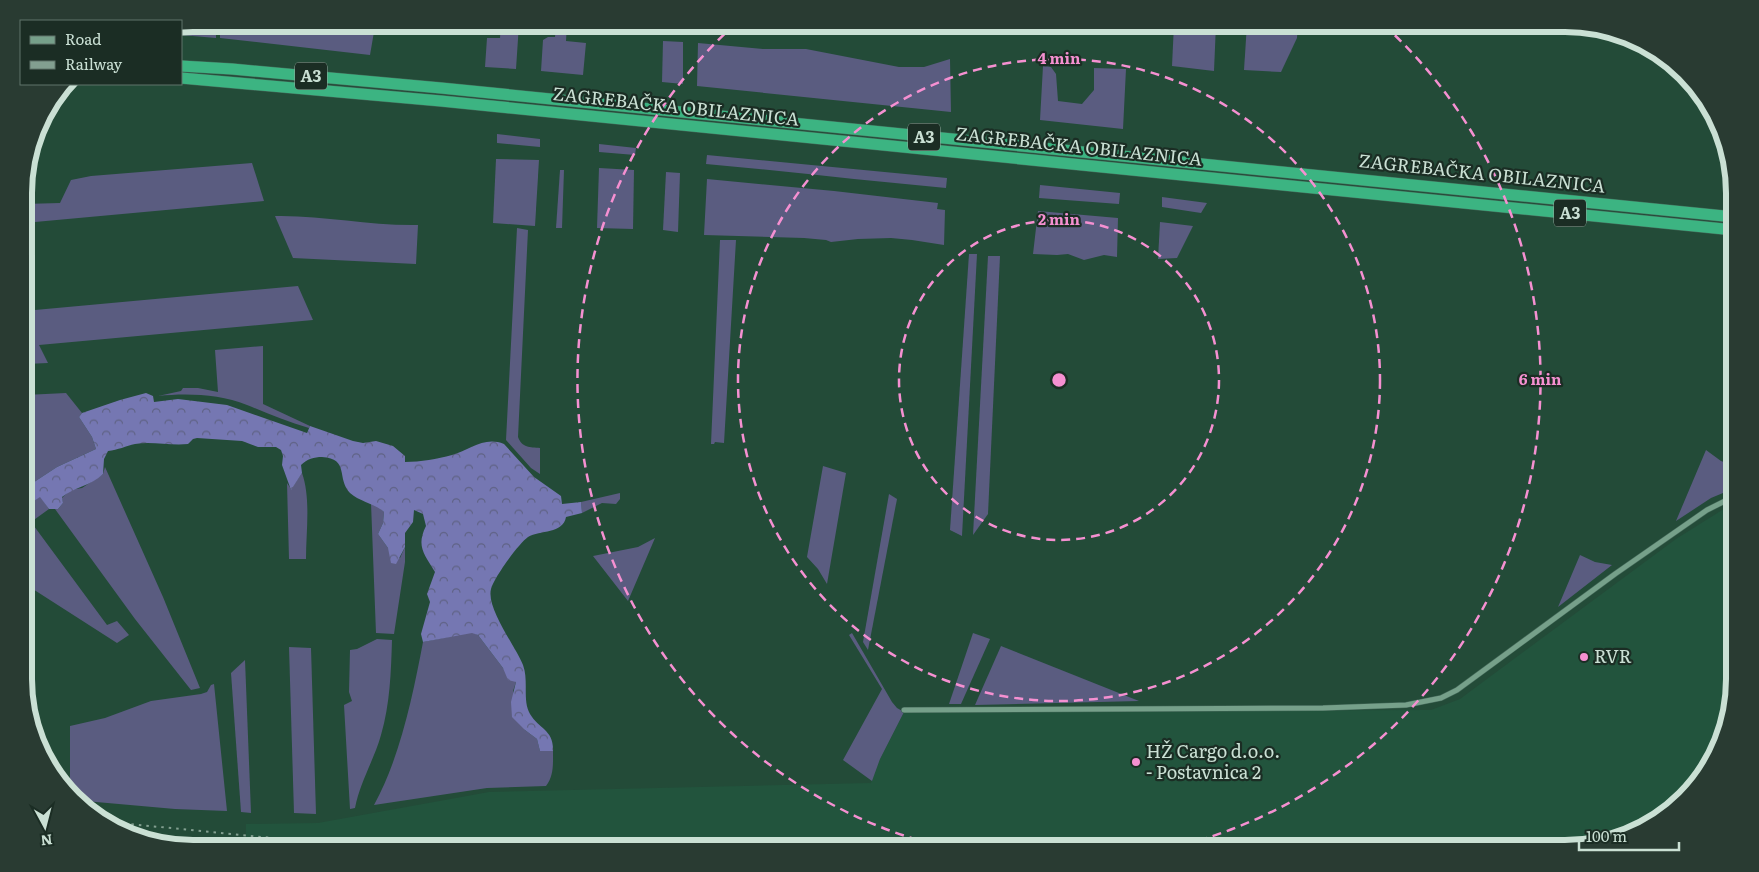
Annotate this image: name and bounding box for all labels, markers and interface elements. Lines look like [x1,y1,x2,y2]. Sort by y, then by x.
legend [20,20,182,85]
text: Road [65,27,101,50]
text: 4 min [1038,46,1081,69]
text: Railway [65,52,123,75]
road number: A3 [295,62,327,90]
street label: ZAGREBAČKA OBILAZNICA [552,79,801,132]
street label: ZAGREBAČKA OBILAZNICA [955,119,1204,172]
road number: A3 [908,124,940,150]
street label: ZAGREBAČKA OBILAZNICA [1358,146,1607,199]
road number: A3 [1554,200,1586,227]
text: 2 min [1038,207,1081,230]
text: 6 min [1519,367,1562,390]
centre of rings [1050,371,1068,389]
place label: RVR [1594,642,1632,669]
marker: RVR [1578,651,1590,663]
place label: HŽ Cargo d.o.o. - Postavnica 2 [1146,737,1280,785]
marker: HŽ Cargo d.o.o. - Postavnica 2 [1130,756,1142,768]
north arrow [20,802,70,852]
scale bar [1579,820,1679,852]
text: 100 m [1586,824,1627,847]
text: N [39,830,54,852]

